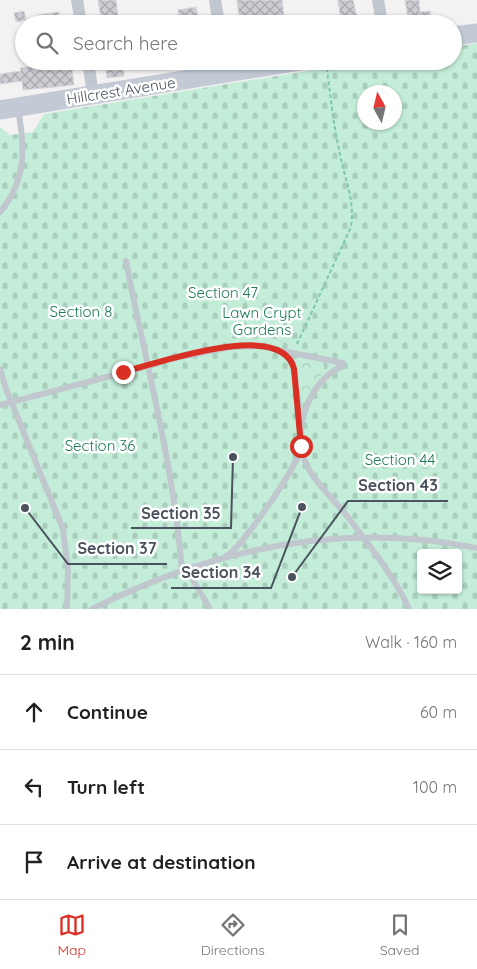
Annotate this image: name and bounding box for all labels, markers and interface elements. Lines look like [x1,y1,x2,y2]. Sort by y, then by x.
search box [15,15,462,70]
icon: search [33,29,61,57]
text: Search here [73,31,178,55]
street label: Hillcrest Avenue [65,73,177,108]
north arrow [357,85,402,130]
park label: Section 47 [188,283,258,302]
park label: Section 8 [50,302,112,321]
park label: Lawn Crypt Gardens [222,303,302,339]
route end [112,361,135,384]
route start [290,435,313,458]
park label: Section 36 [65,436,135,455]
park label: Section 44 [365,450,435,469]
callout: Section 43 [348,470,448,501]
text: Section 43 [358,475,438,495]
callout: Section 35 [131,497,231,528]
text: Section 35 [141,503,221,523]
callout: Section 37 [68,533,167,564]
text: Section 37 [77,538,157,558]
map controls [417,549,462,594]
button: layers [417,549,462,594]
callout: Section 34 [171,557,271,588]
text: Section 34 [181,562,261,582]
text: 2 min [20,629,75,655]
text: Walk · 160 m [365,632,457,652]
icon: ahead [20,698,48,726]
text: Continue [67,700,148,724]
text: 60 m [420,702,457,722]
icon: left [20,773,48,801]
text: Turn left [67,775,145,799]
text: 100 m [413,777,457,797]
icon: arrive [20,848,48,876]
text: Arrive at destination [67,850,256,874]
tab: Map [57,911,86,959]
tab: Directions [201,911,265,959]
tab: Saved [380,911,420,959]

